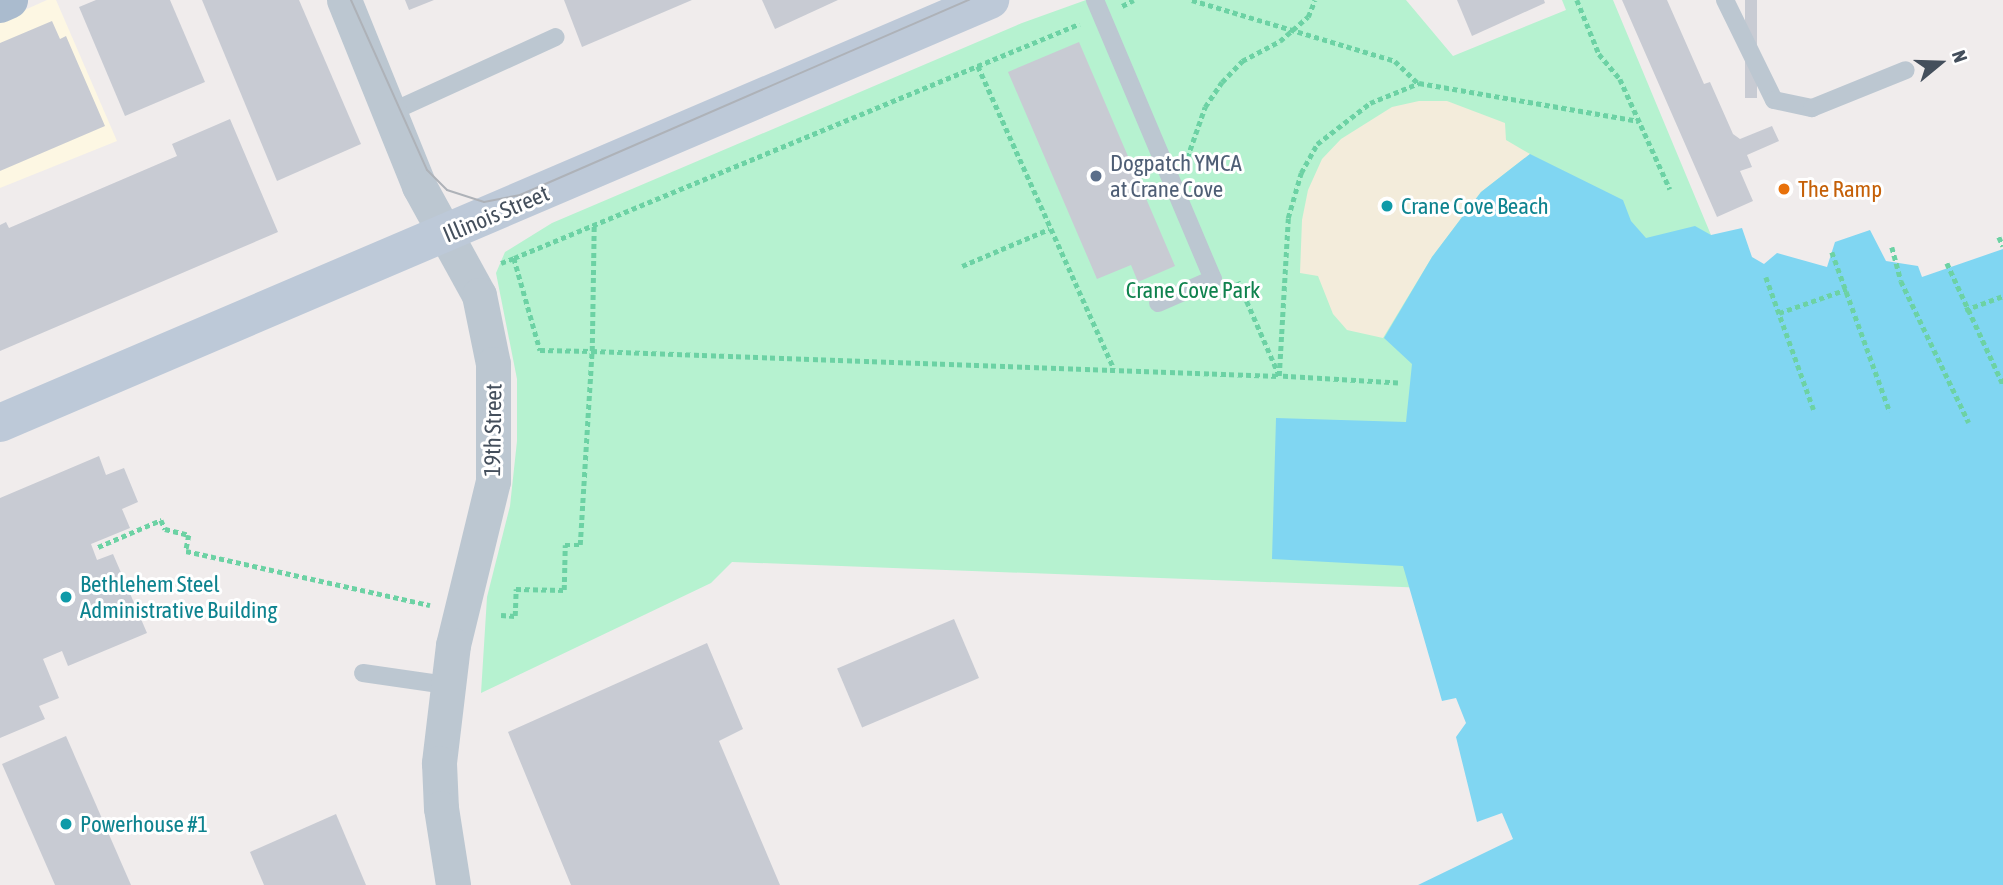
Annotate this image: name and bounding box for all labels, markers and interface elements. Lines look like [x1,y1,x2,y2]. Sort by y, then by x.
north arrow [1905,28,1975,98]
text: N [1948,47,1972,65]
place label: Dogpatch YMCA at Crane Cove [1110,149,1242,203]
marker: Dogpatch YMCA at Crane Cove [1088,168,1104,184]
place label: The Ramp [1798,175,1882,203]
street label: Illinois Street [439,179,553,249]
marker: The Ramp [1776,181,1792,197]
place label: Crane Cove Beach [1401,192,1549,220]
marker: Crane Cove Beach [1379,198,1395,214]
park label: Crane Cove Park [1126,276,1260,304]
street label: 19th Street [478,383,508,477]
place label: Bethlehem Steel Administrative Building [80,570,277,624]
marker: Bethlehem Steel Administrative Building [58,589,74,605]
place label: Powerhouse #1 [80,810,208,838]
marker: Powerhouse #1 [58,816,74,832]

